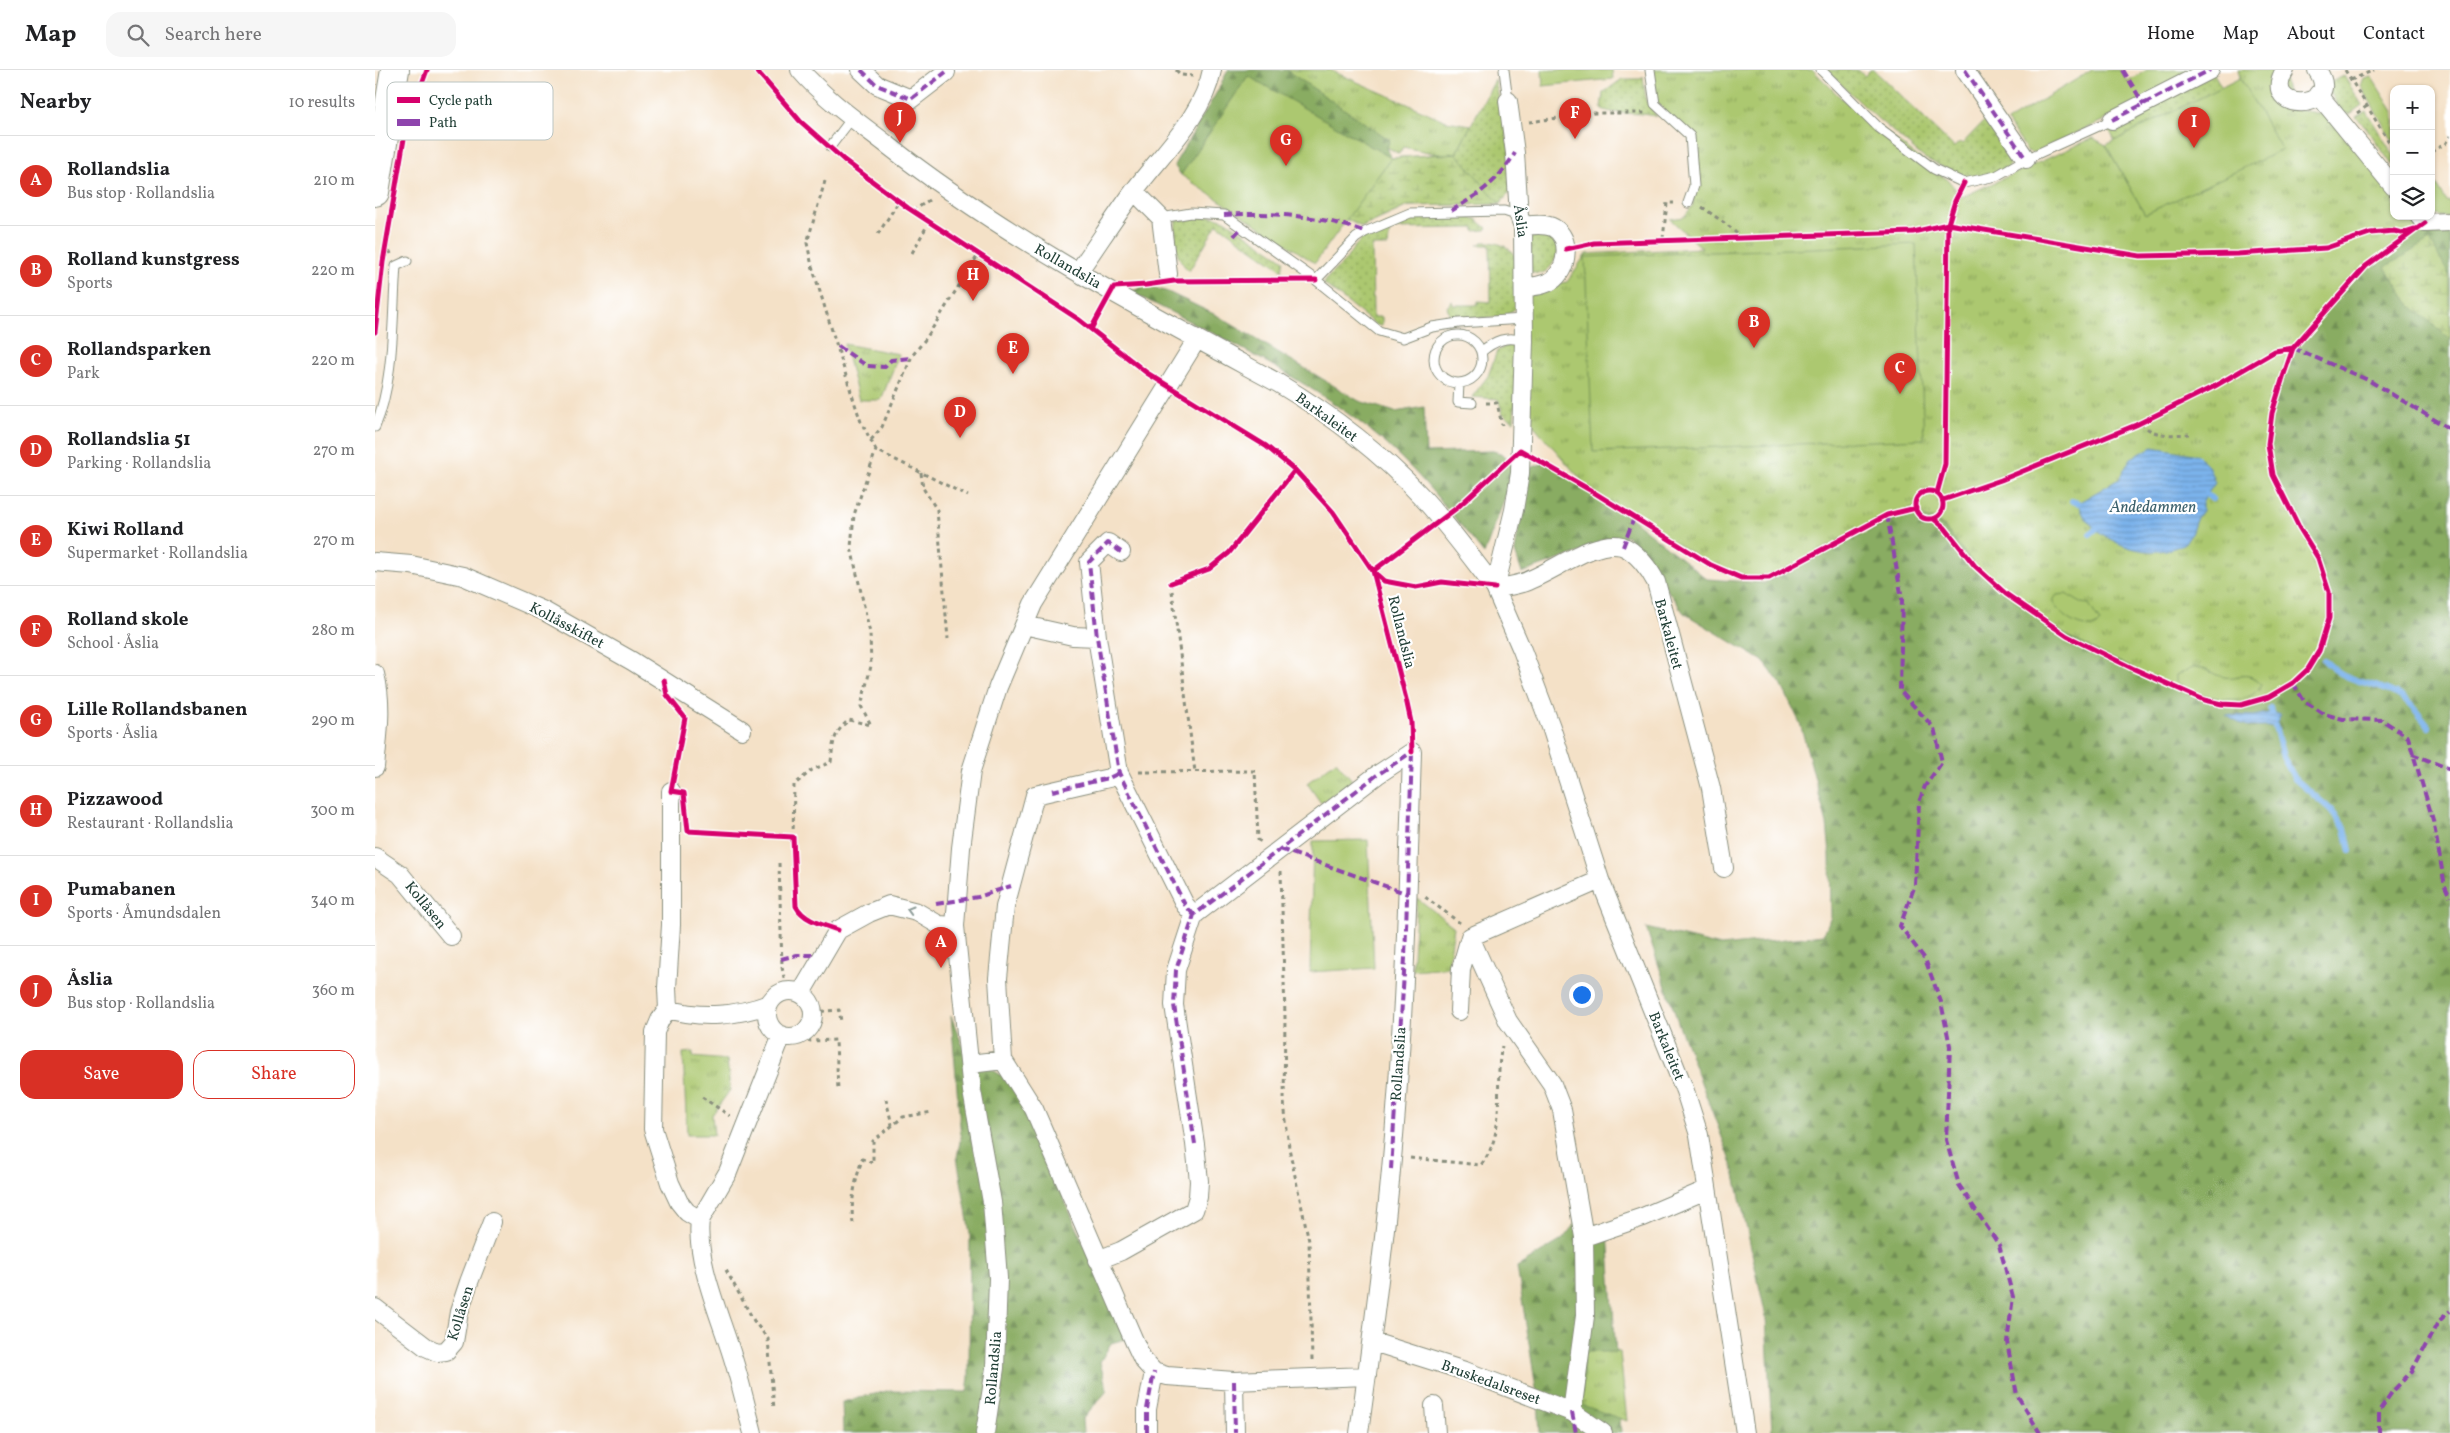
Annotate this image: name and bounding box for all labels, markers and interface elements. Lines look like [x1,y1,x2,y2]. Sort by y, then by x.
search box [106,12,456,57]
text: Map [25,18,76,52]
icon: search [124,21,152,49]
text: Search here [164,22,262,48]
text: Home [2147,22,2195,47]
text: Map [2223,22,2259,47]
text: About [2287,22,2335,47]
text: Contact [2363,22,2425,47]
legend [387,82,553,140]
map controls [2390,85,2435,220]
button: + [2390,85,2435,130]
text: Nearby [20,88,91,117]
text: 10 results [289,92,355,114]
text: Cycle path [429,92,493,111]
pin: F [1559,98,1591,139]
pin: J [884,102,916,143]
pin: I [2178,107,2210,148]
text: Path [429,114,457,133]
pin: G [1270,125,1302,166]
button: − [2390,130,2435,175]
text: Rollandslia [67,157,170,183]
text: A [30,170,42,192]
text: 210 m [313,170,355,192]
button: layers [2390,175,2435,220]
text: Bus stop · Rollandslia [67,183,215,205]
street label: Åslia [1507,203,1532,239]
street label: Rollandslia [1030,240,1105,295]
text: Rolland kunstgress [67,247,240,273]
text: B [31,260,41,282]
text: 220 m [311,260,355,282]
pin: H [957,260,989,301]
text: Sports [67,273,113,295]
pin: B [1738,307,1770,348]
pin: E [997,333,1029,374]
text: Rollandsparken [67,337,211,363]
text: C [31,350,41,372]
text: 220 m [311,350,355,372]
pin: C [1884,353,1916,394]
text: Park [67,363,100,385]
street label: Barkaleitet [1291,388,1362,448]
pin: D [944,397,976,438]
text: Rollandslia 51 [67,427,191,453]
text: D [30,440,42,462]
text: 270 m [313,440,355,462]
text: Parking · Rollandslia [67,453,211,475]
water label: Andedammen [2109,497,2196,519]
text: Kiwi Rolland [67,517,184,543]
text: E [31,530,41,552]
text: 270 m [313,530,355,552]
text: Supermarket · Rollandslia [67,543,248,565]
street label: Rollandslia [1381,594,1420,671]
street label: Barkaleitet [1648,597,1687,672]
street label: Kollåsskiftet [525,598,607,655]
text: Rolland skole [67,607,189,633]
text: F [31,620,41,642]
text: 280 m [311,620,355,642]
text: School · Åslia [67,633,159,655]
text: Lille Rollandsbanen [67,697,247,723]
text: G [30,710,42,732]
text: 290 m [311,710,355,732]
text: Sports · Åslia [67,723,158,745]
text: Pizzawood [67,787,163,813]
text: H [30,800,42,822]
text: 300 m [310,800,355,822]
text: Restaurant · Rollandslia [67,813,234,835]
text: Pumabanen [67,877,176,903]
street label: Kollåsen [399,877,451,934]
text: I [33,890,39,912]
text: 340 m [311,890,355,912]
text: Sports · Åmundsdalen [67,903,221,925]
one-way arrow [906,906,914,916]
pin: A [925,927,957,968]
text: Åslia [67,967,113,993]
text: J [33,980,39,1002]
text: 360 m [312,980,355,1002]
your location [1569,982,1595,1008]
text: Bus stop · Rollandslia [67,993,215,1015]
street label: Barkaleitet [1642,1009,1689,1084]
street label: Rollandslia [1386,1026,1413,1102]
button: Save [20,1050,183,1099]
button: Share [193,1050,355,1099]
street label: Kollåsen [443,1283,480,1343]
street label: Rollandslia [981,1330,1008,1406]
street label: Bruskedalsreset [1438,1356,1543,1411]

